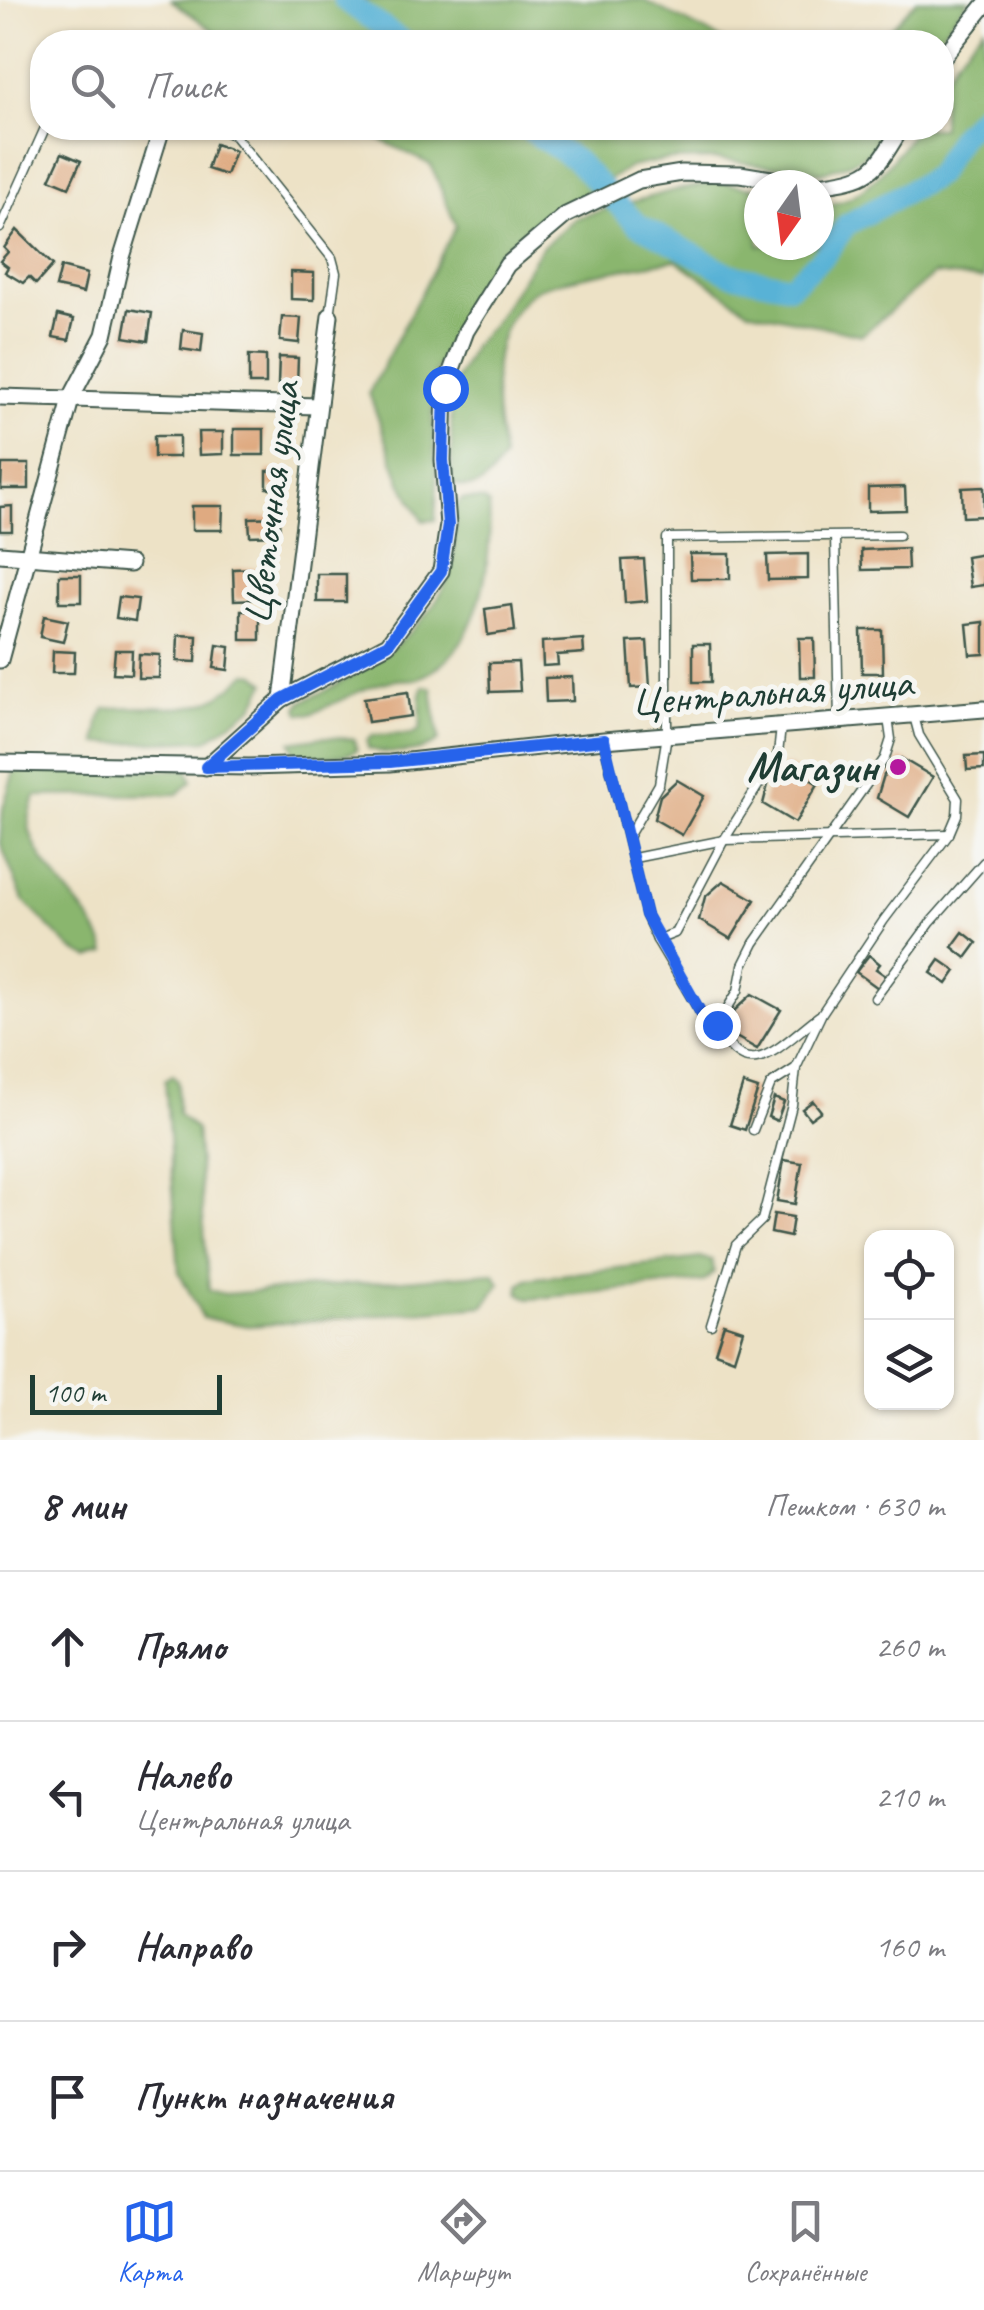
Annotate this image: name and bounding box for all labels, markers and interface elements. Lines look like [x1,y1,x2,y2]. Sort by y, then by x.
search box [30,30,954,140]
icon: search [65,58,120,113]
text: Поиск [145,62,225,109]
north arrow [744,170,834,260]
route start [423,366,469,412]
street label: Цветочная улица [230,376,313,627]
street label: Центральная улица [630,656,917,728]
place label: Магазин [747,741,881,794]
marker: Магазин [887,756,909,778]
route end [695,1003,741,1049]
map controls [864,1230,954,1410]
button: locate [864,1230,954,1320]
button: layers [864,1320,954,1410]
scale bar [30,1370,222,1414]
text: 100 m [45,1375,105,1410]
text: 8 мин [40,1479,125,1532]
text: Пешком · 630 m [765,1485,944,1526]
icon: ahead [40,1619,95,1674]
text: Прямо [135,1623,225,1670]
text: 260 m [875,1626,944,1667]
text: Налево [135,1752,231,1799]
icon: left [40,1769,95,1824]
text: 210 m [875,1776,944,1817]
text: Центральная улица [135,1799,349,1840]
icon: right [40,1919,95,1974]
text: Направо [135,1923,251,1970]
text: 160 m [875,1926,944,1967]
icon: arrive [40,2069,95,2124]
text: Пункт назначения [135,2073,392,2120]
tab: Карта [118,2194,182,2289]
tab: Маршрут [417,2194,509,2289]
tab: Сохранённые [745,2194,866,2289]

